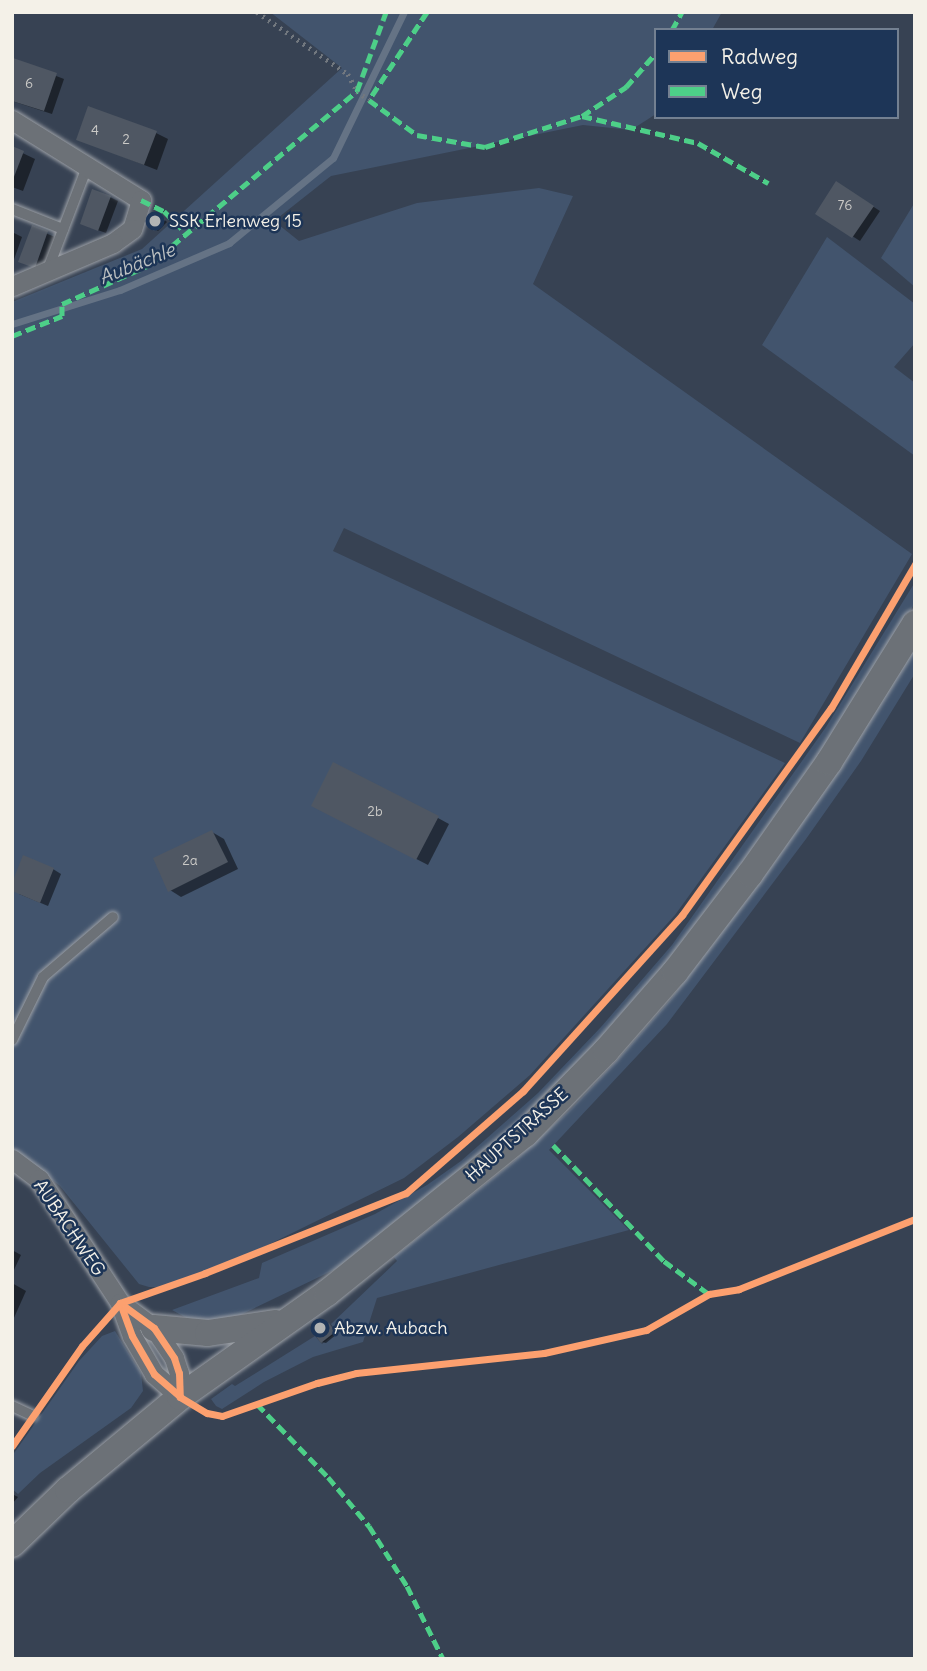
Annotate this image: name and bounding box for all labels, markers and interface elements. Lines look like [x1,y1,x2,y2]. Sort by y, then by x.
legend [654,28,899,119]
text: Radweg [721,43,798,70]
house number: 6 [25,75,33,91]
text: Weg [721,78,762,105]
house number: 4 [91,122,99,138]
house number: 2 [122,131,130,147]
house number: 76 [838,197,852,213]
place label: SSK Erlenweg 15 [169,210,302,232]
marker: SSK Erlenweg 15 [147,213,163,229]
water label: Aubächle [96,239,178,289]
house number: 2b [367,803,383,819]
house number: 2a [182,852,198,868]
street label: HAUPTSTRASSE [461,1083,573,1187]
street label: AUBACHWEG [29,1176,109,1280]
place label: Abzw. Aubach [334,1317,448,1339]
marker: Abzw. Aubach [312,1320,328,1336]

